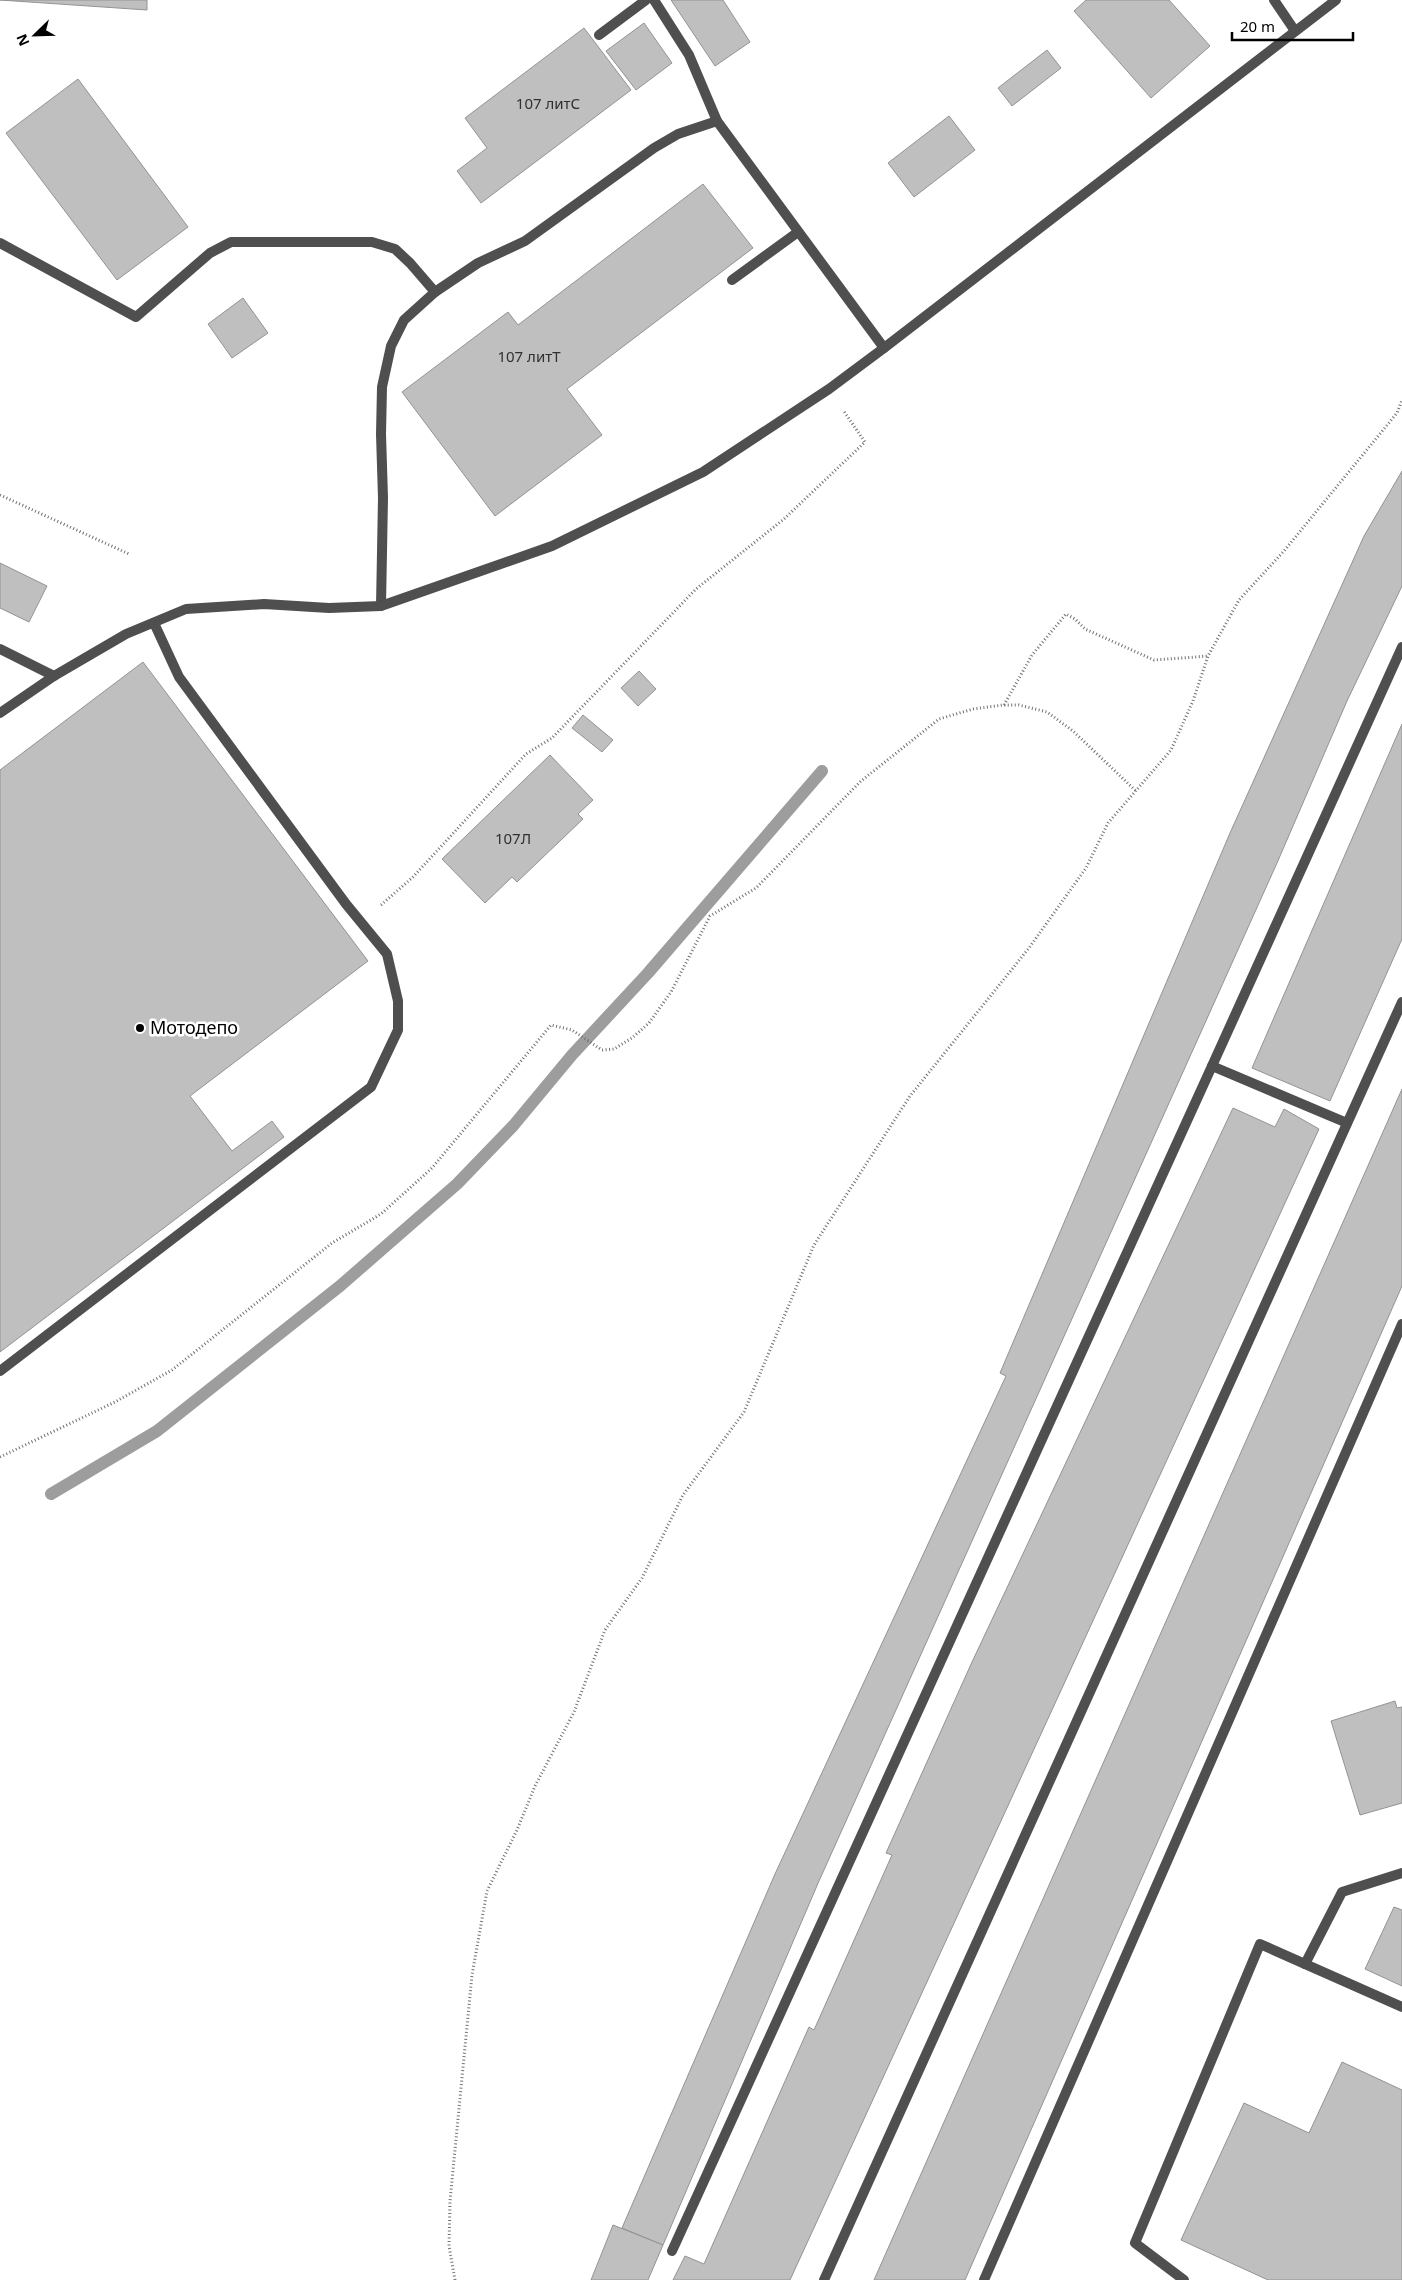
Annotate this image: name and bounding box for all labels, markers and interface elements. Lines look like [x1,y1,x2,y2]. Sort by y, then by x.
north arrow [10,10,60,60]
scale bar [1232,10,1353,42]
text: 20 m [1240,16,1275,36]
text: N [12,31,34,49]
house number: 107 литС [516,93,580,113]
house number: 107 литТ [497,346,561,366]
house number: 107Л [495,828,531,848]
place label: Мотодепо [150,1015,238,1039]
marker: Мотодепо [134,1022,146,1034]

